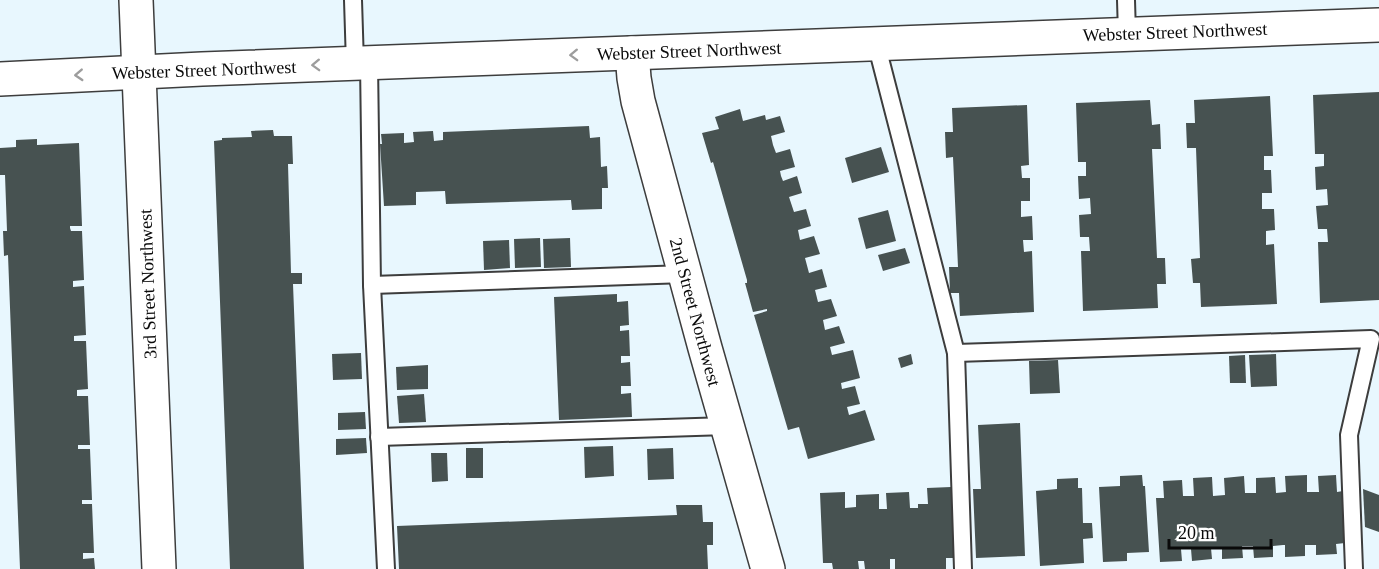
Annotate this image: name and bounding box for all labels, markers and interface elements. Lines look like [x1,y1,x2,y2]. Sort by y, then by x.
street label: Webster Street Northwest [1082,19,1268,45]
street label: Webster Street Northwest [596,38,782,64]
one-way arrow [569,49,578,62]
street label: Webster Street Northwest [111,57,297,83]
one-way arrow [312,59,321,72]
one-way arrow [75,69,84,82]
street label: 3rd Street Northwest [135,209,161,359]
street label: 2nd Street Northwest [666,236,724,388]
scale bar [1169,512,1271,550]
text: 20 m [1178,523,1215,543]

